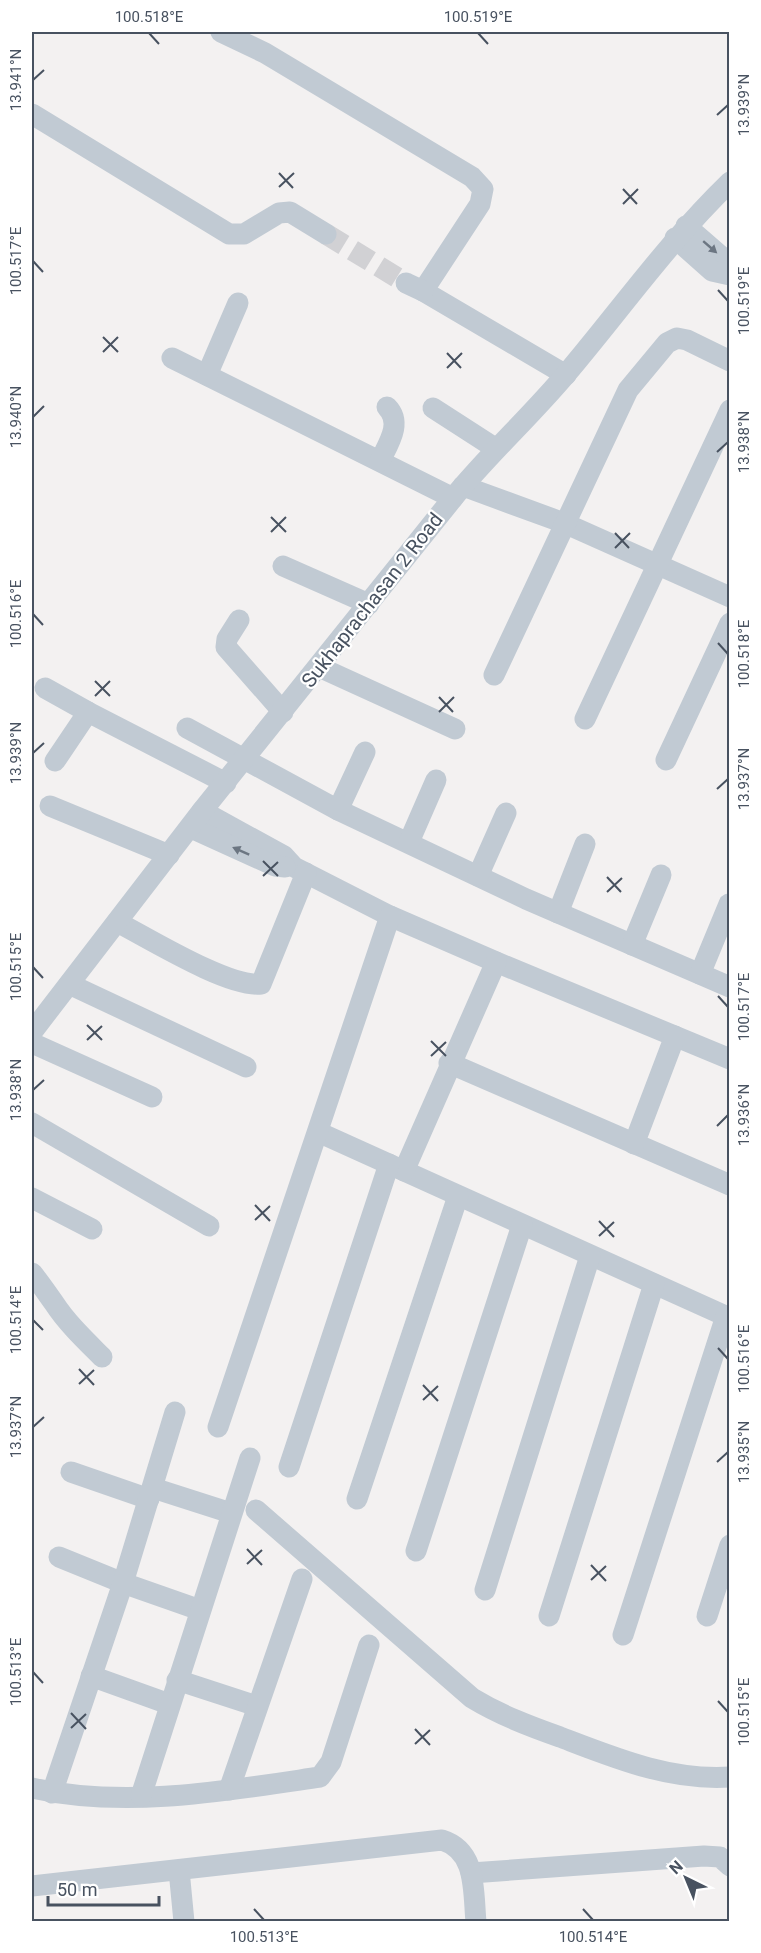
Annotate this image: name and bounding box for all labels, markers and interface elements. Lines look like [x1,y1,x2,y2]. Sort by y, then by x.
text: 100.518°E [115,8,184,26]
text: 100.519°E [444,8,513,26]
text: 13.941°N [7,49,25,111]
text: 13.939°N [735,74,753,136]
text: 100.517°E [7,226,25,295]
one-way arrow [702,240,717,253]
text: 100.519°E [735,266,753,335]
text: 13.940°N [7,386,25,448]
text: 13.938°N [735,411,753,473]
street label: Sukhaprachasan 2 Road [296,508,448,692]
text: 100.516°E [7,579,25,648]
text: 100.518°E [735,619,753,688]
text: 13.939°N [7,722,25,784]
text: 13.937°N [735,748,753,810]
one-way arrow [232,846,250,856]
text: 100.515°E [7,932,25,1001]
text: 100.517°E [735,972,753,1041]
text: 13.938°N [7,1059,25,1121]
text: 13.936°N [735,1084,753,1146]
text: 100.514°E [7,1285,25,1354]
text: 100.516°E [735,1324,753,1393]
text: 13.937°N [7,1396,25,1458]
text: 13.935°N [735,1421,753,1483]
text: 100.513°E [7,1637,25,1706]
text: 100.515°E [735,1677,753,1746]
north arrow [656,1848,716,1908]
text: N [666,1857,687,1878]
scale bar [48,1869,159,1907]
text: 50 m [57,1879,97,1900]
text: 100.513°E [230,1928,299,1946]
text: 100.514°E [559,1928,628,1946]

